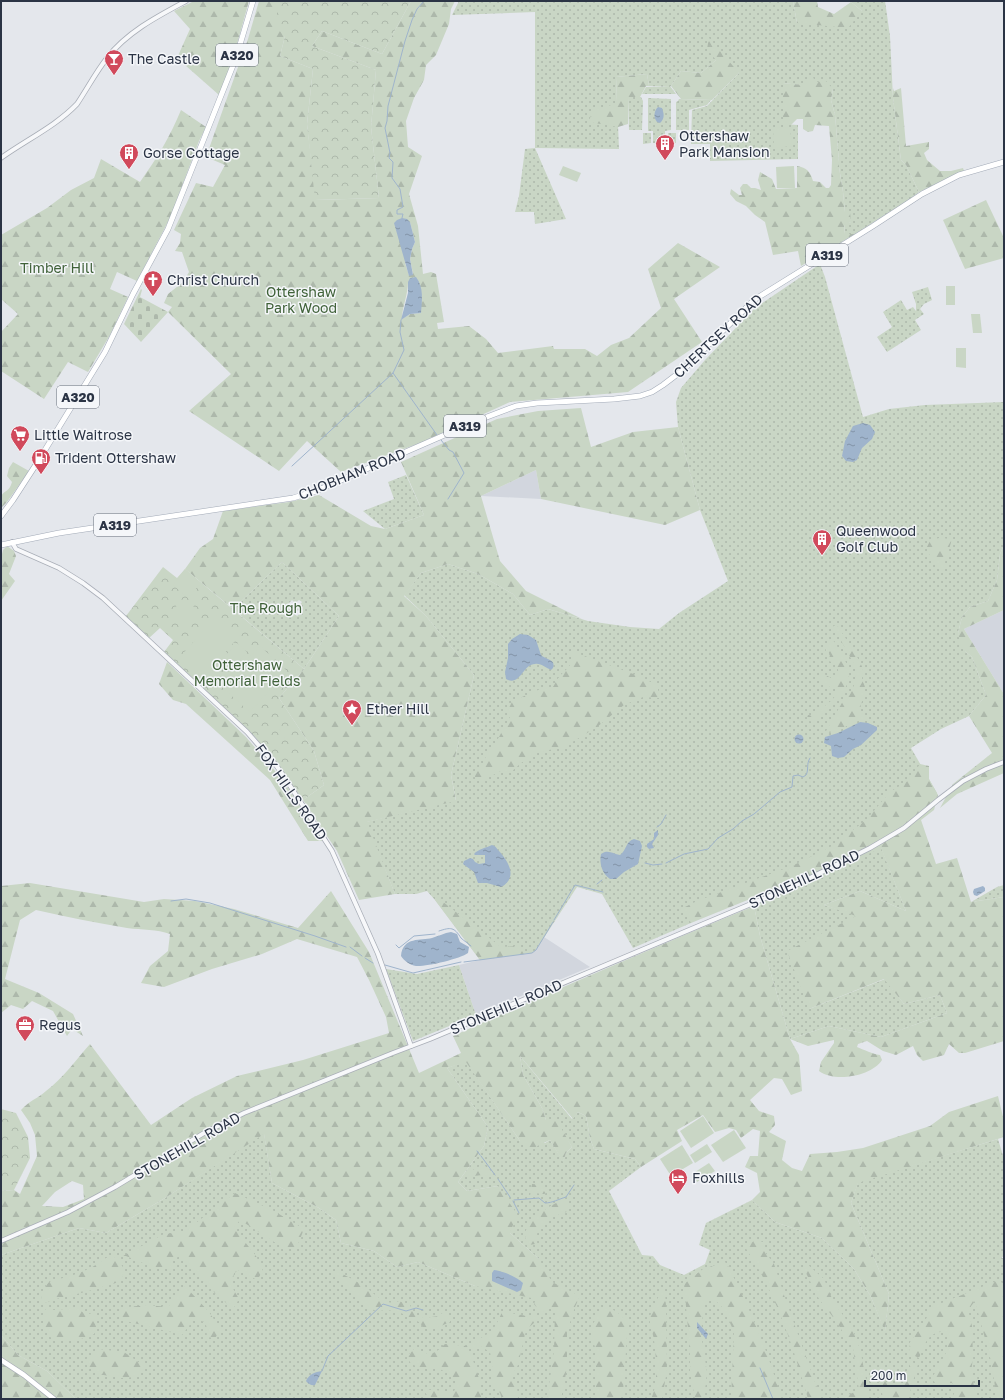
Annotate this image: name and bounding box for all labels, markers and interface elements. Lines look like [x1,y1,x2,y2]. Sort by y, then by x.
road number: A320 [216,44,258,66]
bar icon: The Castle [103,48,125,76]
place label: The Castle [128,50,200,67]
place label: Ottershaw Park Mansion [679,127,770,160]
building icon: Ottershaw Park Mansion [654,133,676,161]
building icon: Gorse Cottage [118,142,140,170]
place label: Gorse Cottage [143,144,239,161]
road number: A319 [806,244,848,266]
park label: Timber Hill [20,259,94,276]
church icon: Christ Church [142,269,164,297]
place label: Christ Church [167,271,259,288]
park label: Ottershaw Park Wood [265,283,337,316]
street label: CHERTSEY ROAD [670,290,766,381]
road number: A320 [57,386,99,408]
road number: A319 [444,415,486,437]
supermarket icon: Little Waitrose [9,424,31,452]
place label: Little Waitrose [34,426,132,443]
street label: CHOBHAM ROAD [296,444,408,503]
fuel station icon: Trident Ottershaw [30,447,52,475]
place label: Trident Ottershaw [55,449,176,466]
road number: A319 [94,514,136,536]
place label: Queenwood Golf Club [836,522,916,555]
building icon: Queenwood Golf Club [811,528,833,556]
park label: The Rough [230,599,302,616]
park label: Ottershaw Memorial Fields [194,656,300,689]
place icon: Ether Hill [341,698,363,726]
place label: Ether Hill [366,700,429,717]
street label: FOX HILLS ROAD [252,741,331,843]
street label: STONEHILL ROAD [746,845,862,912]
street label: STONEHILL ROAD [447,975,564,1038]
office icon: Regus [14,1014,36,1042]
place label: Regus [39,1016,81,1033]
street label: STONEHILL ROAD [131,1108,243,1183]
hotel icon: Foxhills [667,1167,689,1195]
place label: Foxhills [692,1169,745,1186]
scale bar [865,1362,979,1388]
text: 200 m [871,1368,906,1383]

